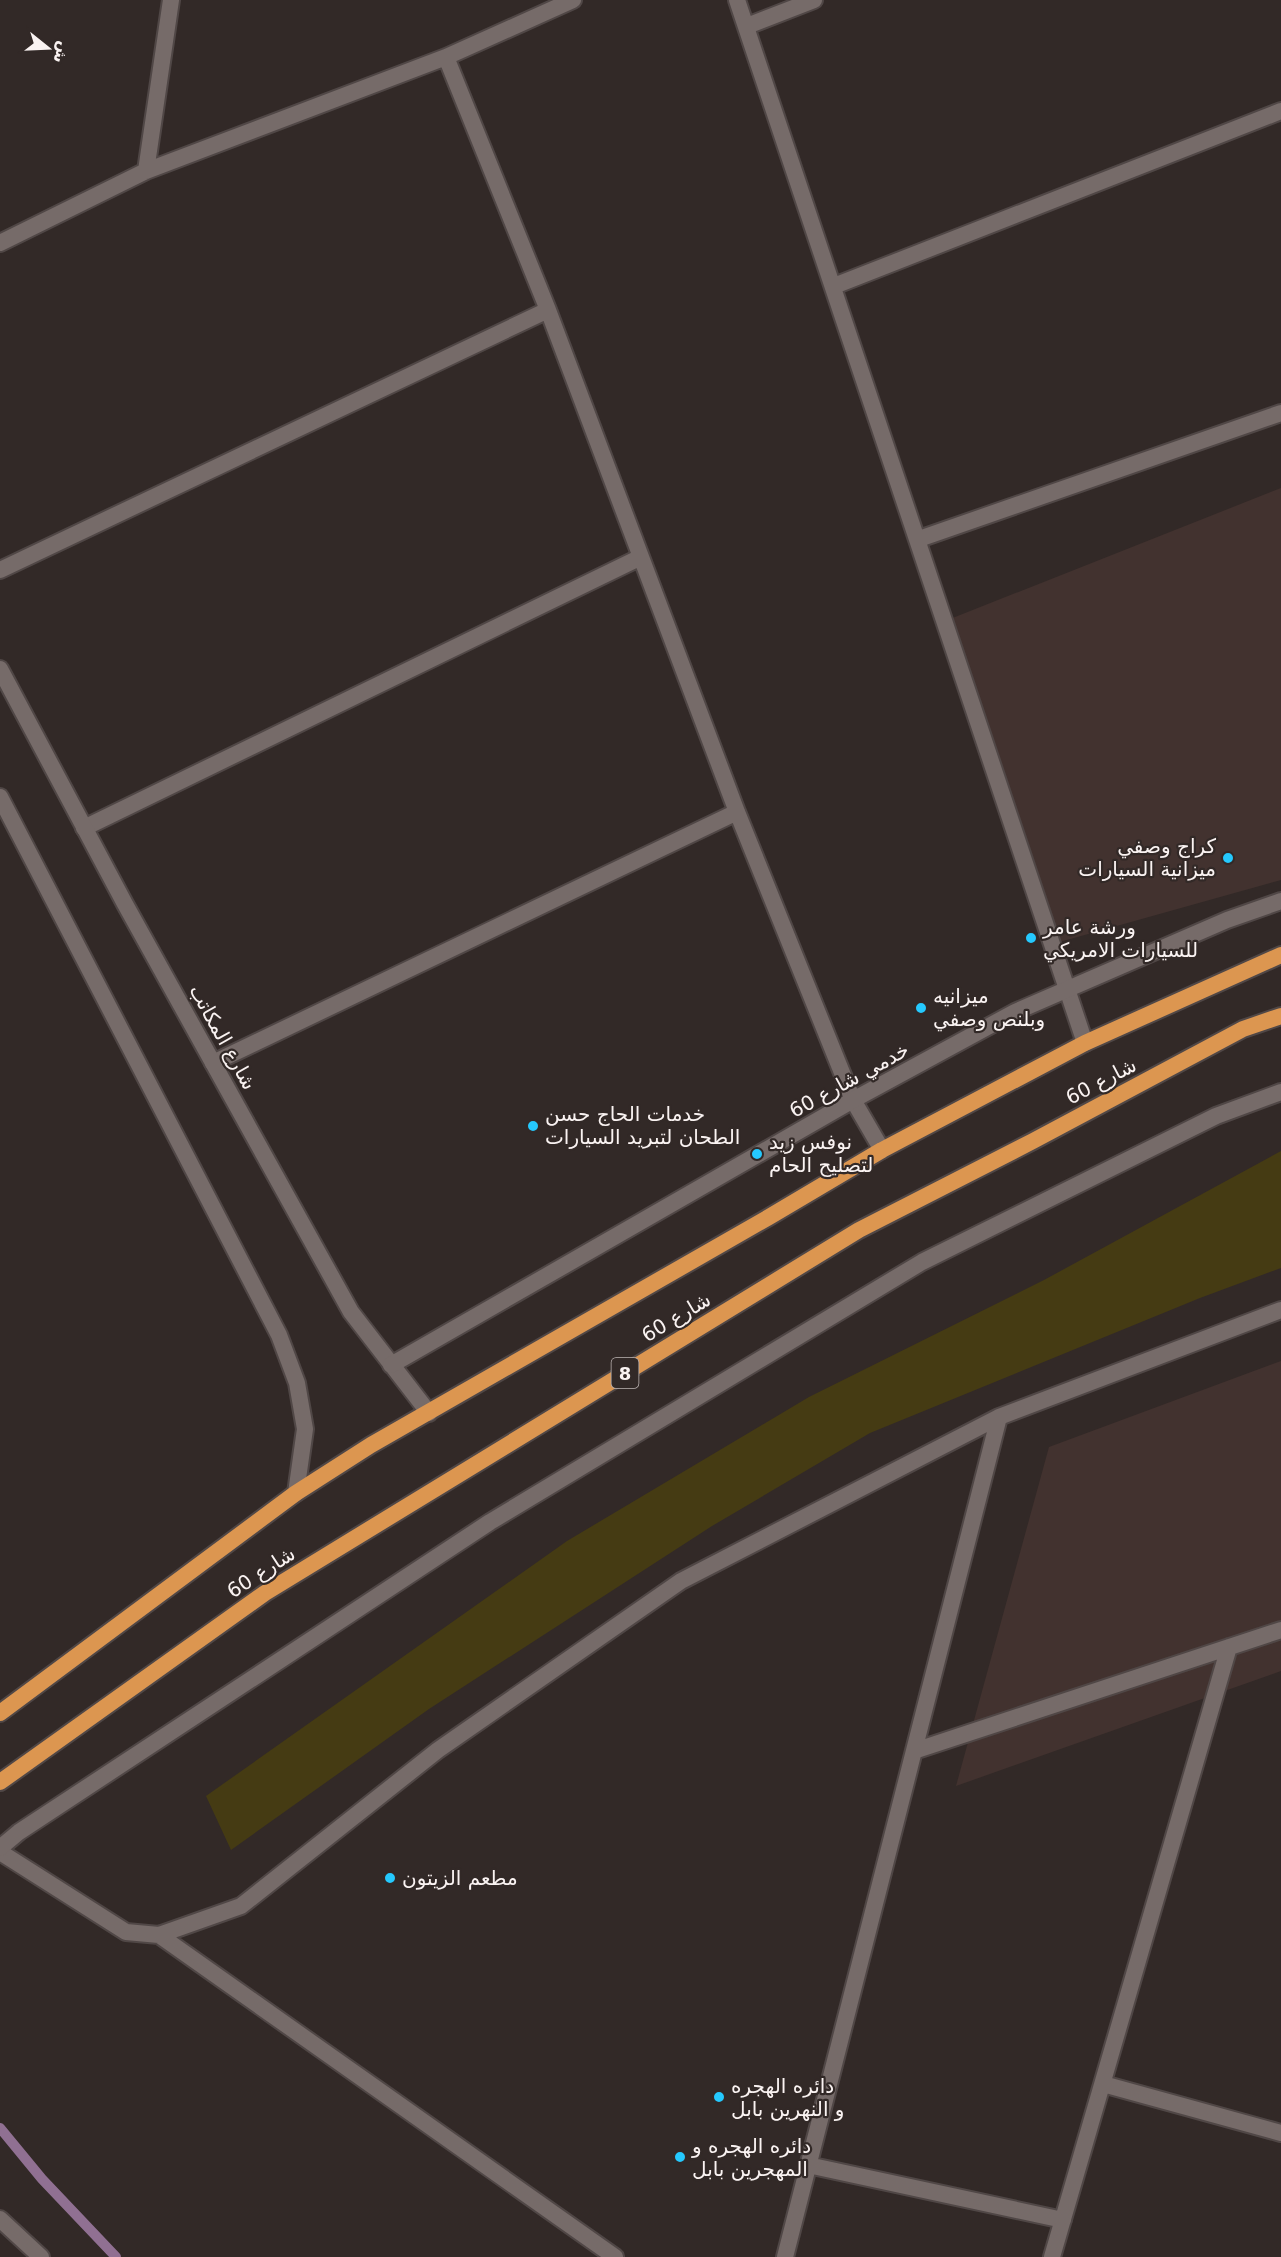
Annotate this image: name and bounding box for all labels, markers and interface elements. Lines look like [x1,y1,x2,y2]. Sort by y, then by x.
north arrow [18,18,78,78]
text: ش [49,39,74,66]
place label: كراج وصفي ميزانية السيارات [1078,834,1216,881]
marker: كراج وصفي ميزانية السيارات [1221,851,1235,865]
place label: ورشة عامر للسيارات الامريكي [1042,915,1198,963]
marker: ورشة عامر للسيارات الامريكي [1024,931,1038,945]
street label: شارع المکاتب [184,980,262,1094]
place label: ميزانيه وبلنص وصفي [933,984,1045,1032]
marker: ميزانيه وبلنص وصفي [914,1001,928,1015]
street label: خدمي شارع 60 [785,1037,913,1124]
street label: شارع 60 [1062,1053,1140,1109]
place label: خدمات الحاج حسن الطحان لتبريد السيارات [545,1102,740,1149]
marker: خدمات الحاج حسن الطحان لتبريد السيارات [526,1119,540,1133]
place label: نوفس زيد لتصليح الحام [769,1130,873,1177]
marker: نوفس زيد لتصليح الحام [750,1147,764,1161]
street label: شارع 60 [637,1287,715,1347]
road number: 8 [612,1358,638,1388]
street label: شارع 60 [222,1541,300,1603]
place label: مطعم الزيتون [402,1866,518,1890]
marker: مطعم الزيتون [383,1871,397,1885]
place label: دائره الهجره و النهرين بابل [731,2074,844,2121]
marker: دائره الهجره و النهرين بابل [712,2090,726,2104]
place label: دائره الهجره و المهجرين بابل [691,2134,811,2181]
marker: دائره الهجره و المهجرين بابل [673,2150,687,2164]

